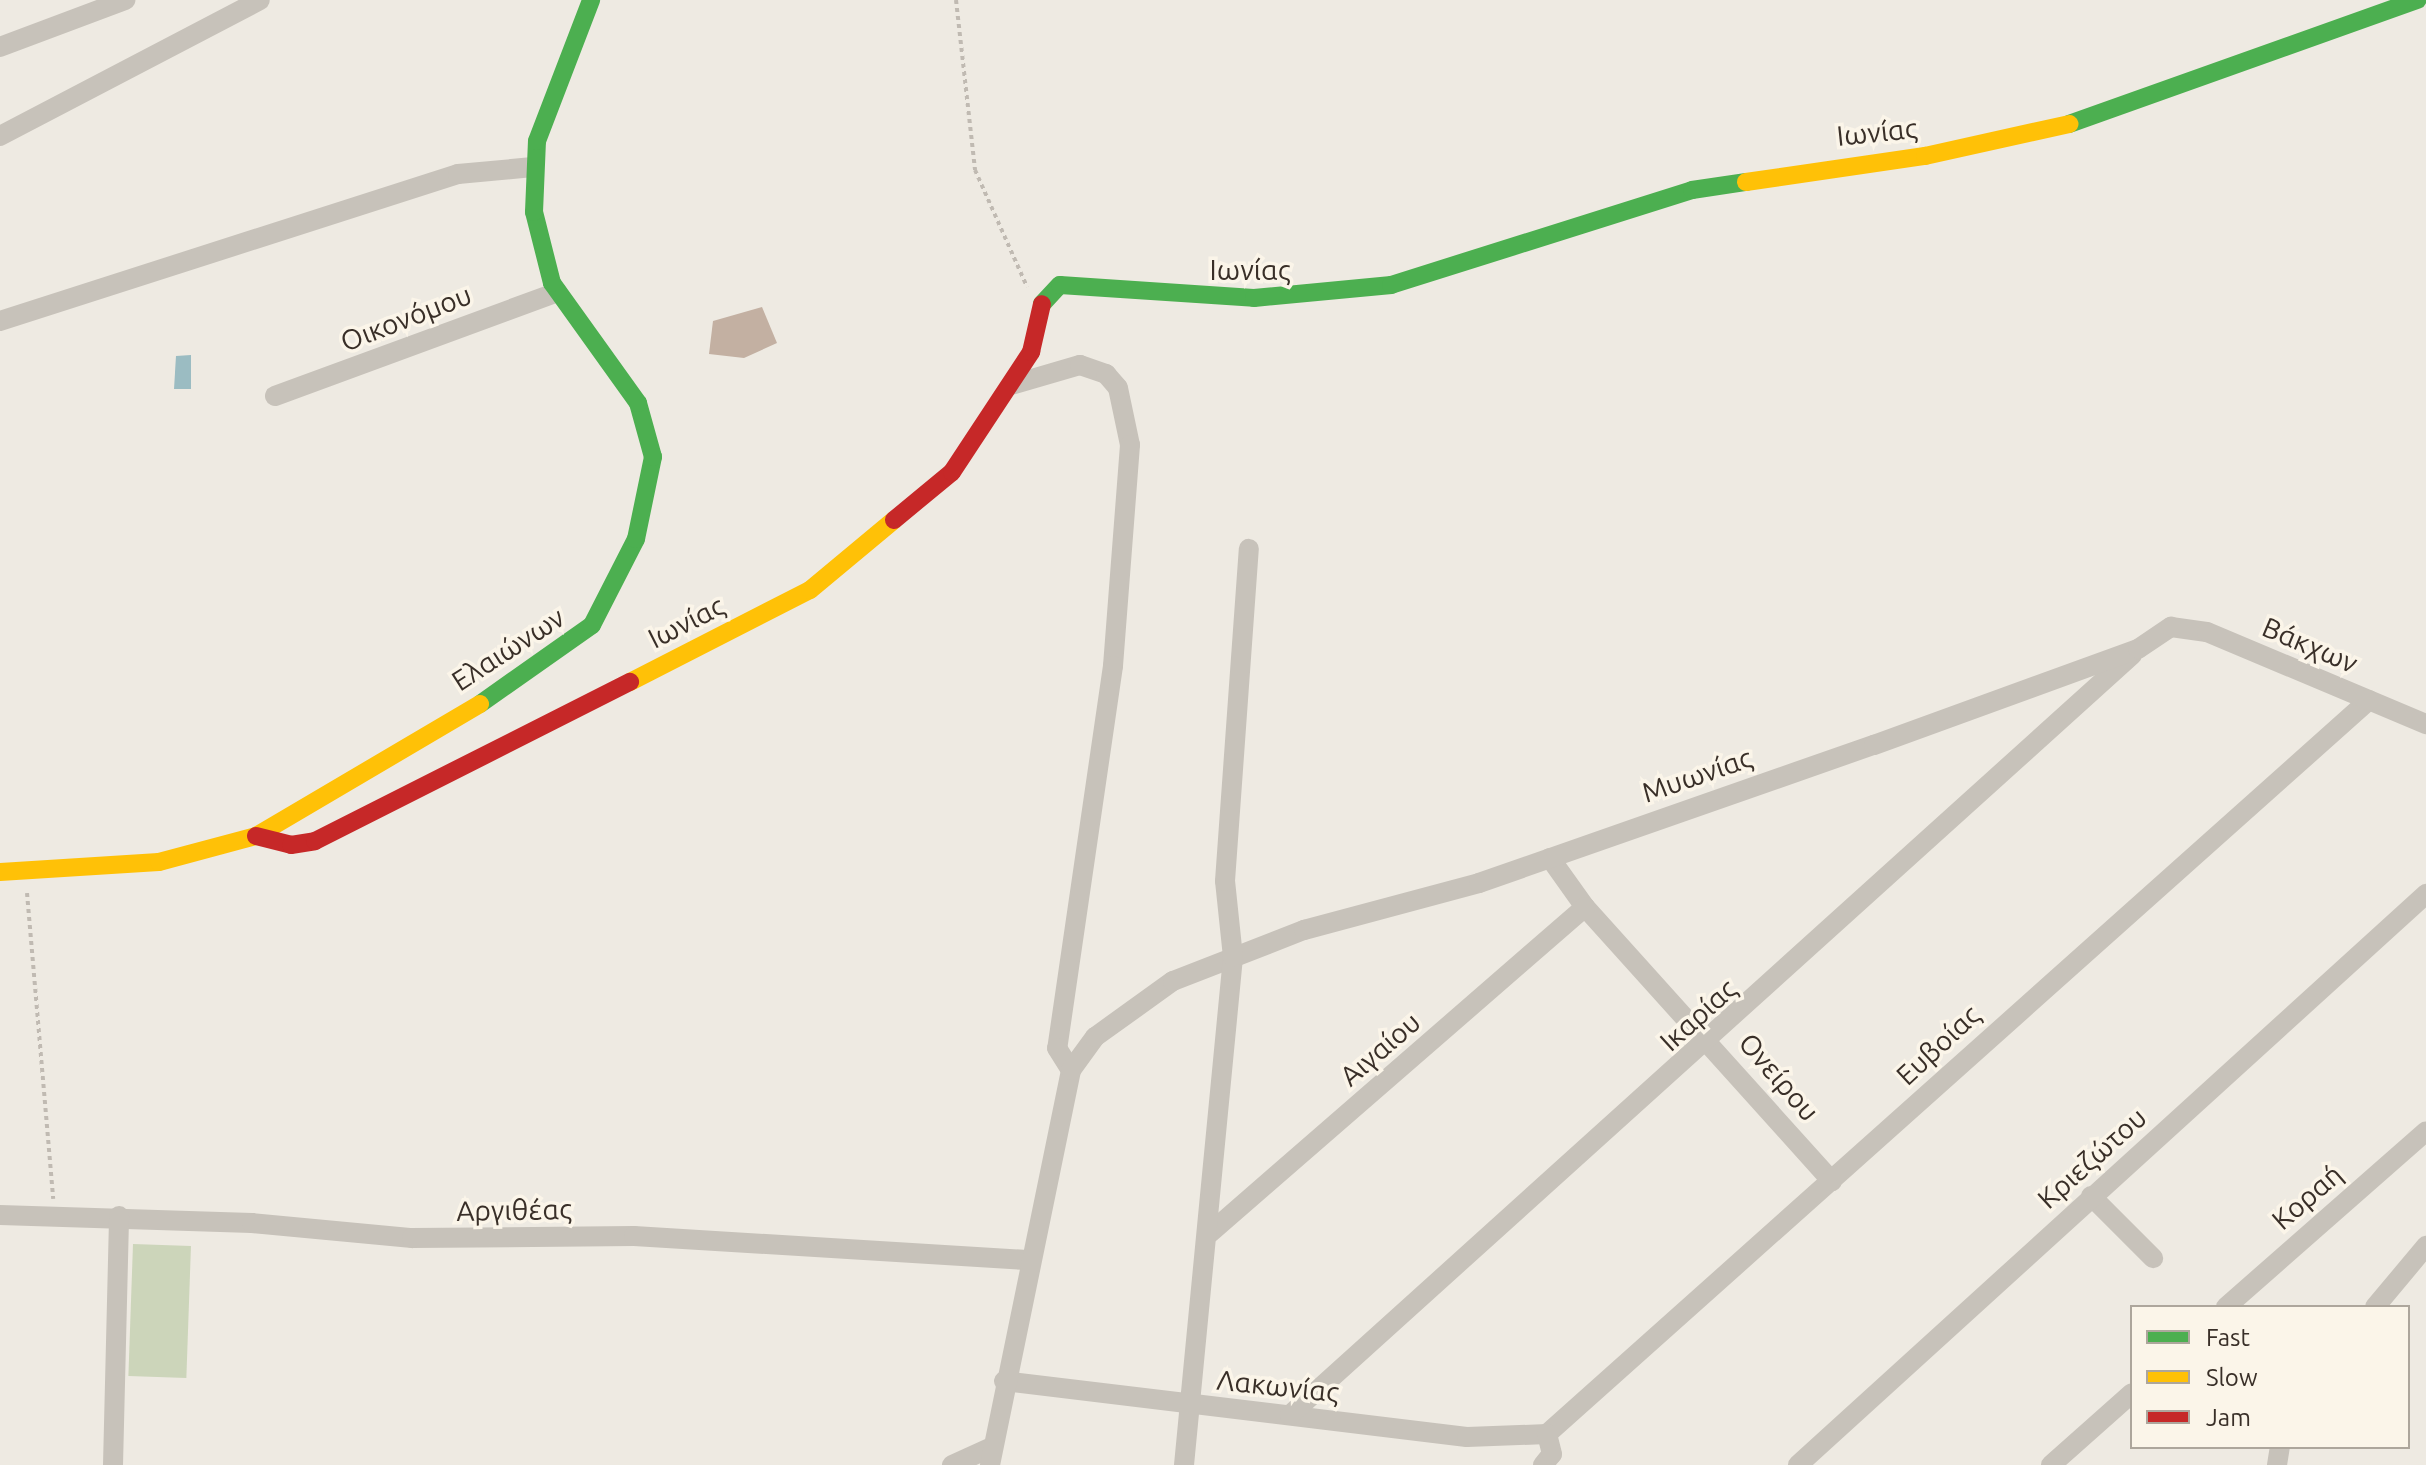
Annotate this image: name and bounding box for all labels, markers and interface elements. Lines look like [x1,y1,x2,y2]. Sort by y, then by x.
street label: Ιωνίας [1835,111,1919,153]
street label: Ιωνίας [1210,253,1290,287]
street label: Οικονόμου [336,278,476,358]
street label: Ιωνίας [642,589,730,655]
street label: Ελαιώνων [445,600,571,698]
street label: Βάκχων [2257,610,2363,680]
street label: Μυωνίας [1638,741,1756,809]
street label: Ικαρίας [1653,972,1743,1058]
street label: Ευβοίας [1889,998,1987,1092]
street label: Αιγαίου [1333,1005,1427,1093]
street label: Ονείρου [1732,1026,1826,1128]
street label: Κριεζώτου [2031,1100,2153,1216]
street label: Κοραή [2265,1157,2349,1237]
street label: Αργιθέας [456,1192,572,1228]
legend [2130,1305,2410,1449]
text: Fast [2206,1324,2250,1351]
street label: Λακωνίας [1215,1363,1341,1409]
text: Slow [2206,1364,2258,1391]
text: Jam [2206,1404,2251,1431]

